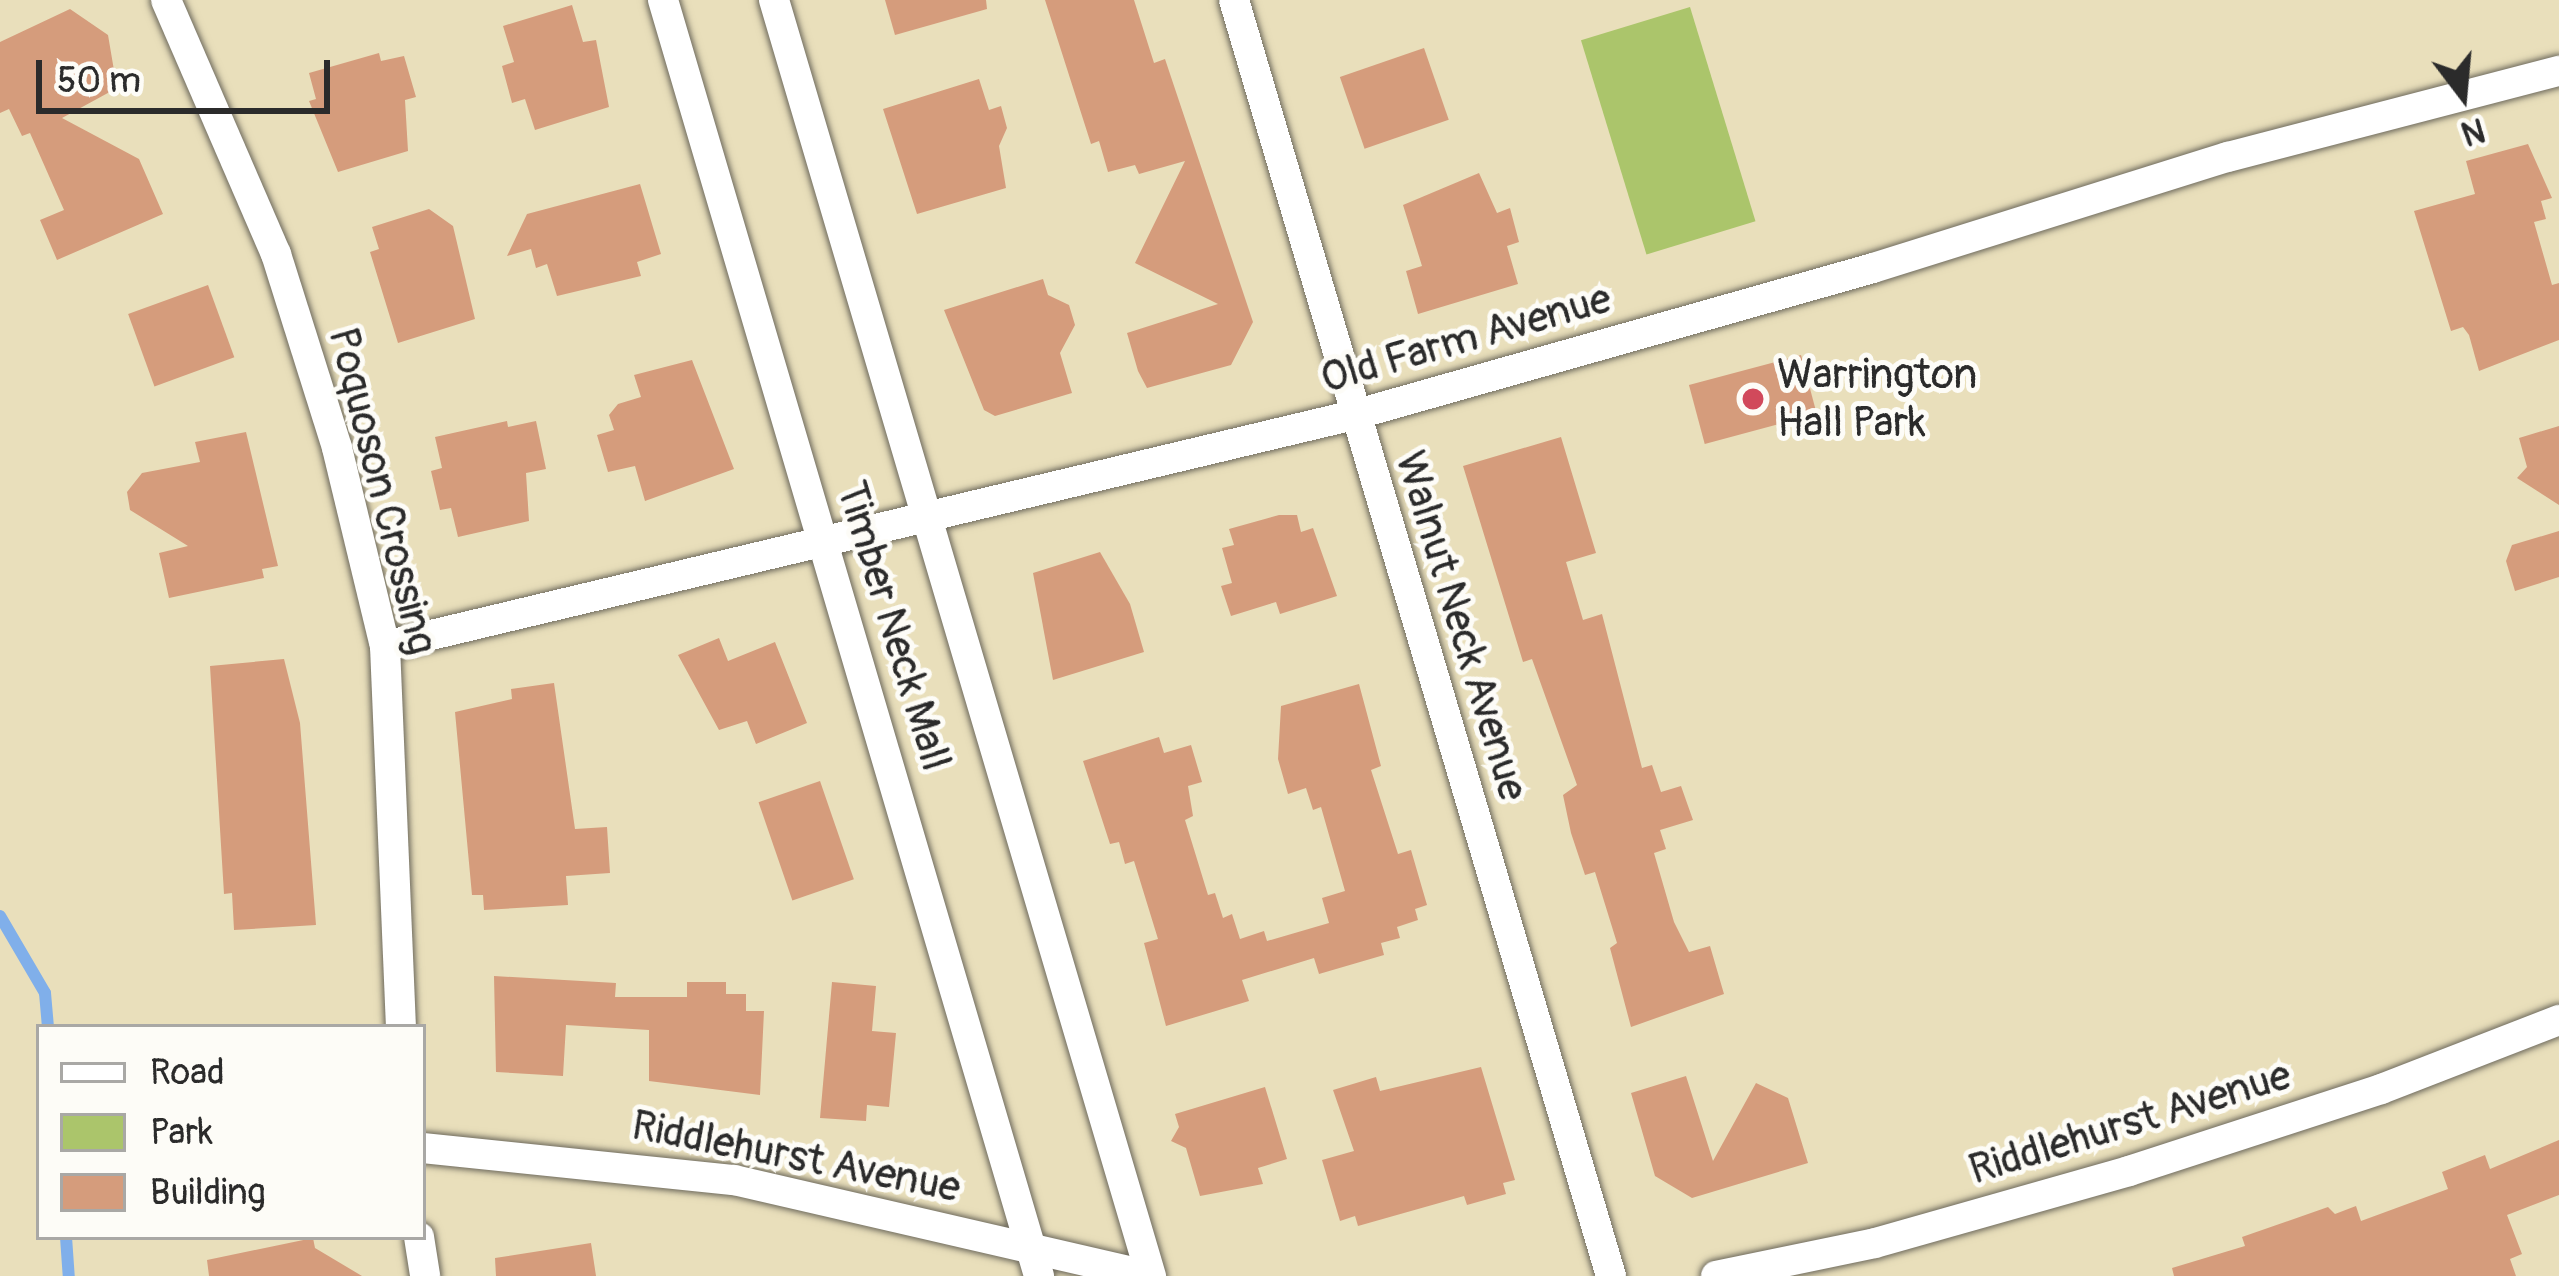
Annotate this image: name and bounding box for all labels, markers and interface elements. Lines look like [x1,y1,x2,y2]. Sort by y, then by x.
scale bar [42,36,336,110]
north arrow [2403,36,2523,156]
text: 50 m [57,58,141,103]
text: N [2457,108,2489,154]
street label: Old Farm Avenue [1315,274,1617,404]
street label: Poquoson Crossing [317,322,447,660]
place label: Warrington Hall Park [1777,350,1977,448]
marker: Warrington Hall Park [1740,386,1766,412]
street label: Walnut Neck Avenue [1384,445,1538,807]
street label: Timber Neck Mall [825,476,961,776]
legend [36,1024,426,1240]
text: Road [150,1050,225,1095]
street label: Riddlehurst Avenue [1963,1050,2297,1196]
street label: Riddlehurst Avenue [628,1100,964,1214]
text: Park [150,1110,213,1155]
text: Building [150,1170,266,1215]

